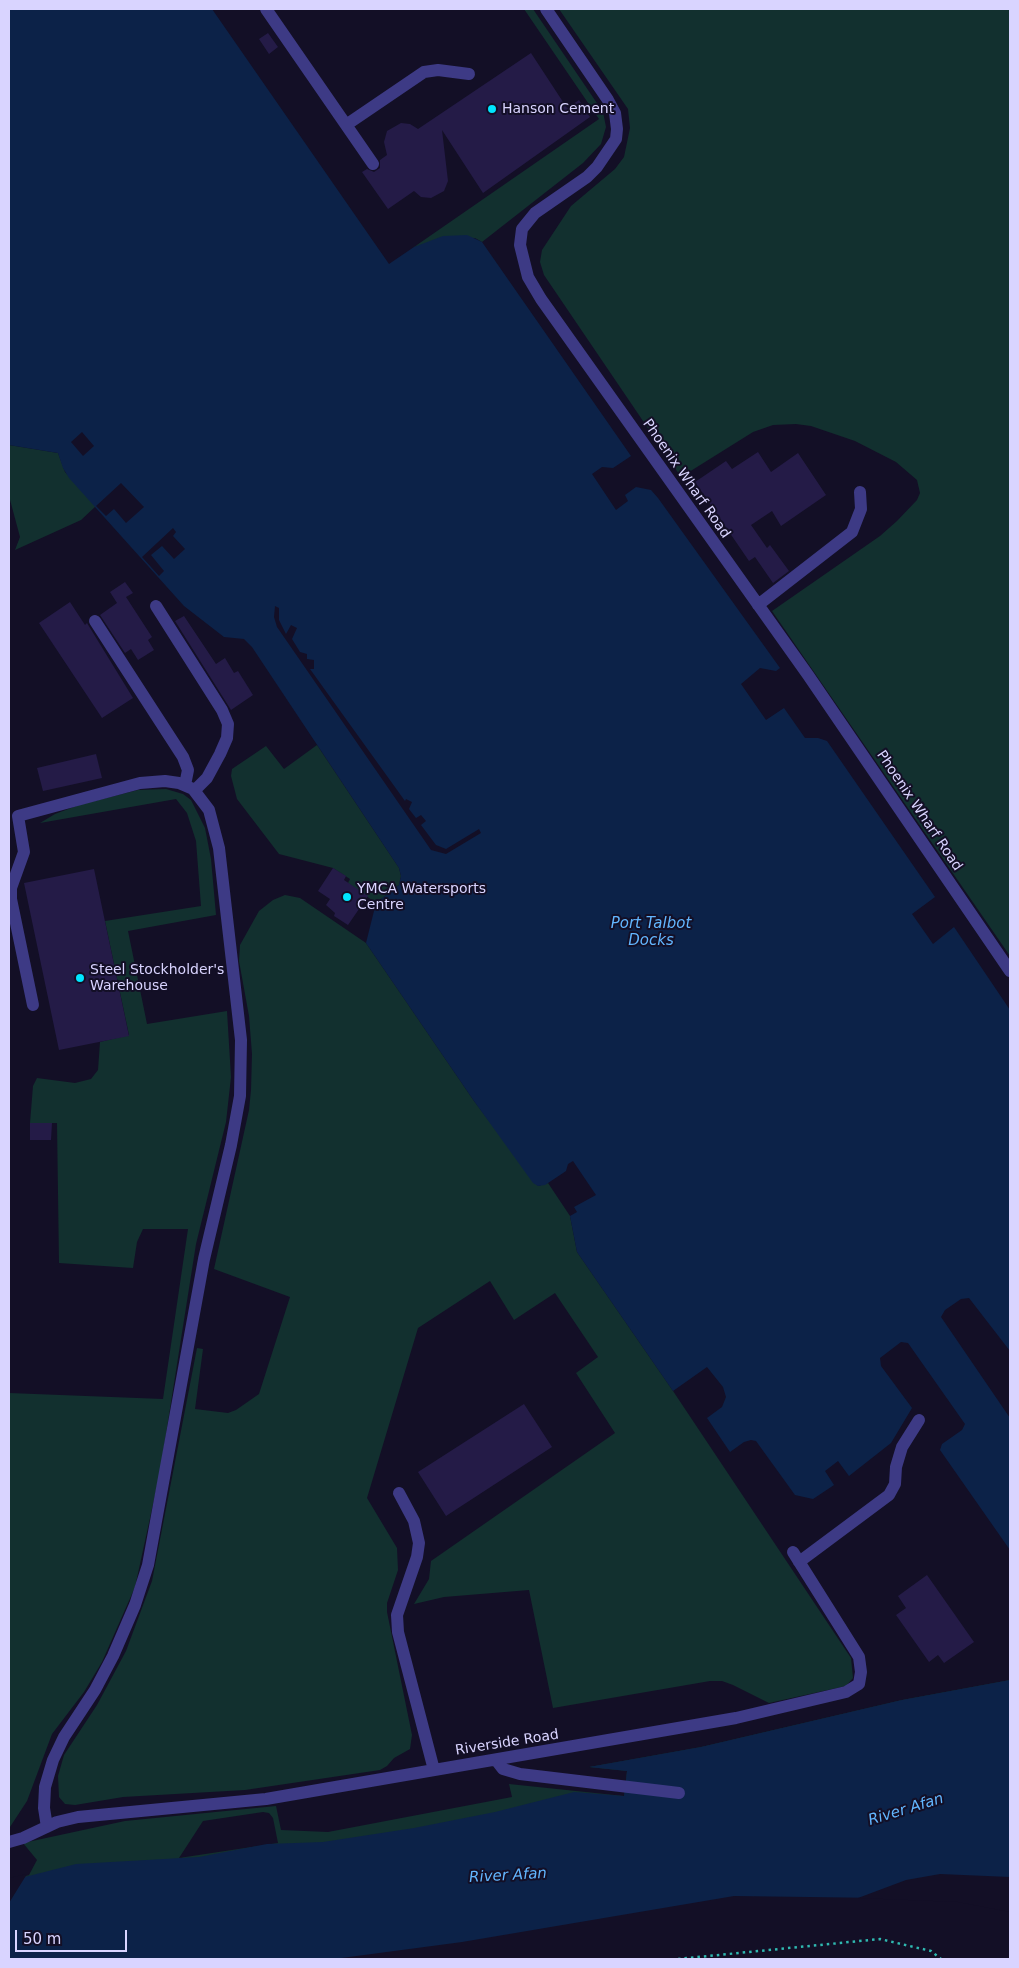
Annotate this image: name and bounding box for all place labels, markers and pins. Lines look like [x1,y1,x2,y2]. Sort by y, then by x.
place label: Hanson Cement [502,101,614,117]
marker: Hanson Cement [486,103,498,115]
place label: YMCA Watersports Centre [357,881,486,914]
marker: YMCA Watersports Centre [341,891,353,903]
place label: Steel Stockholder's Warehouse [90,962,224,994]
marker: Steel Stockholder's Warehouse [74,972,86,984]

